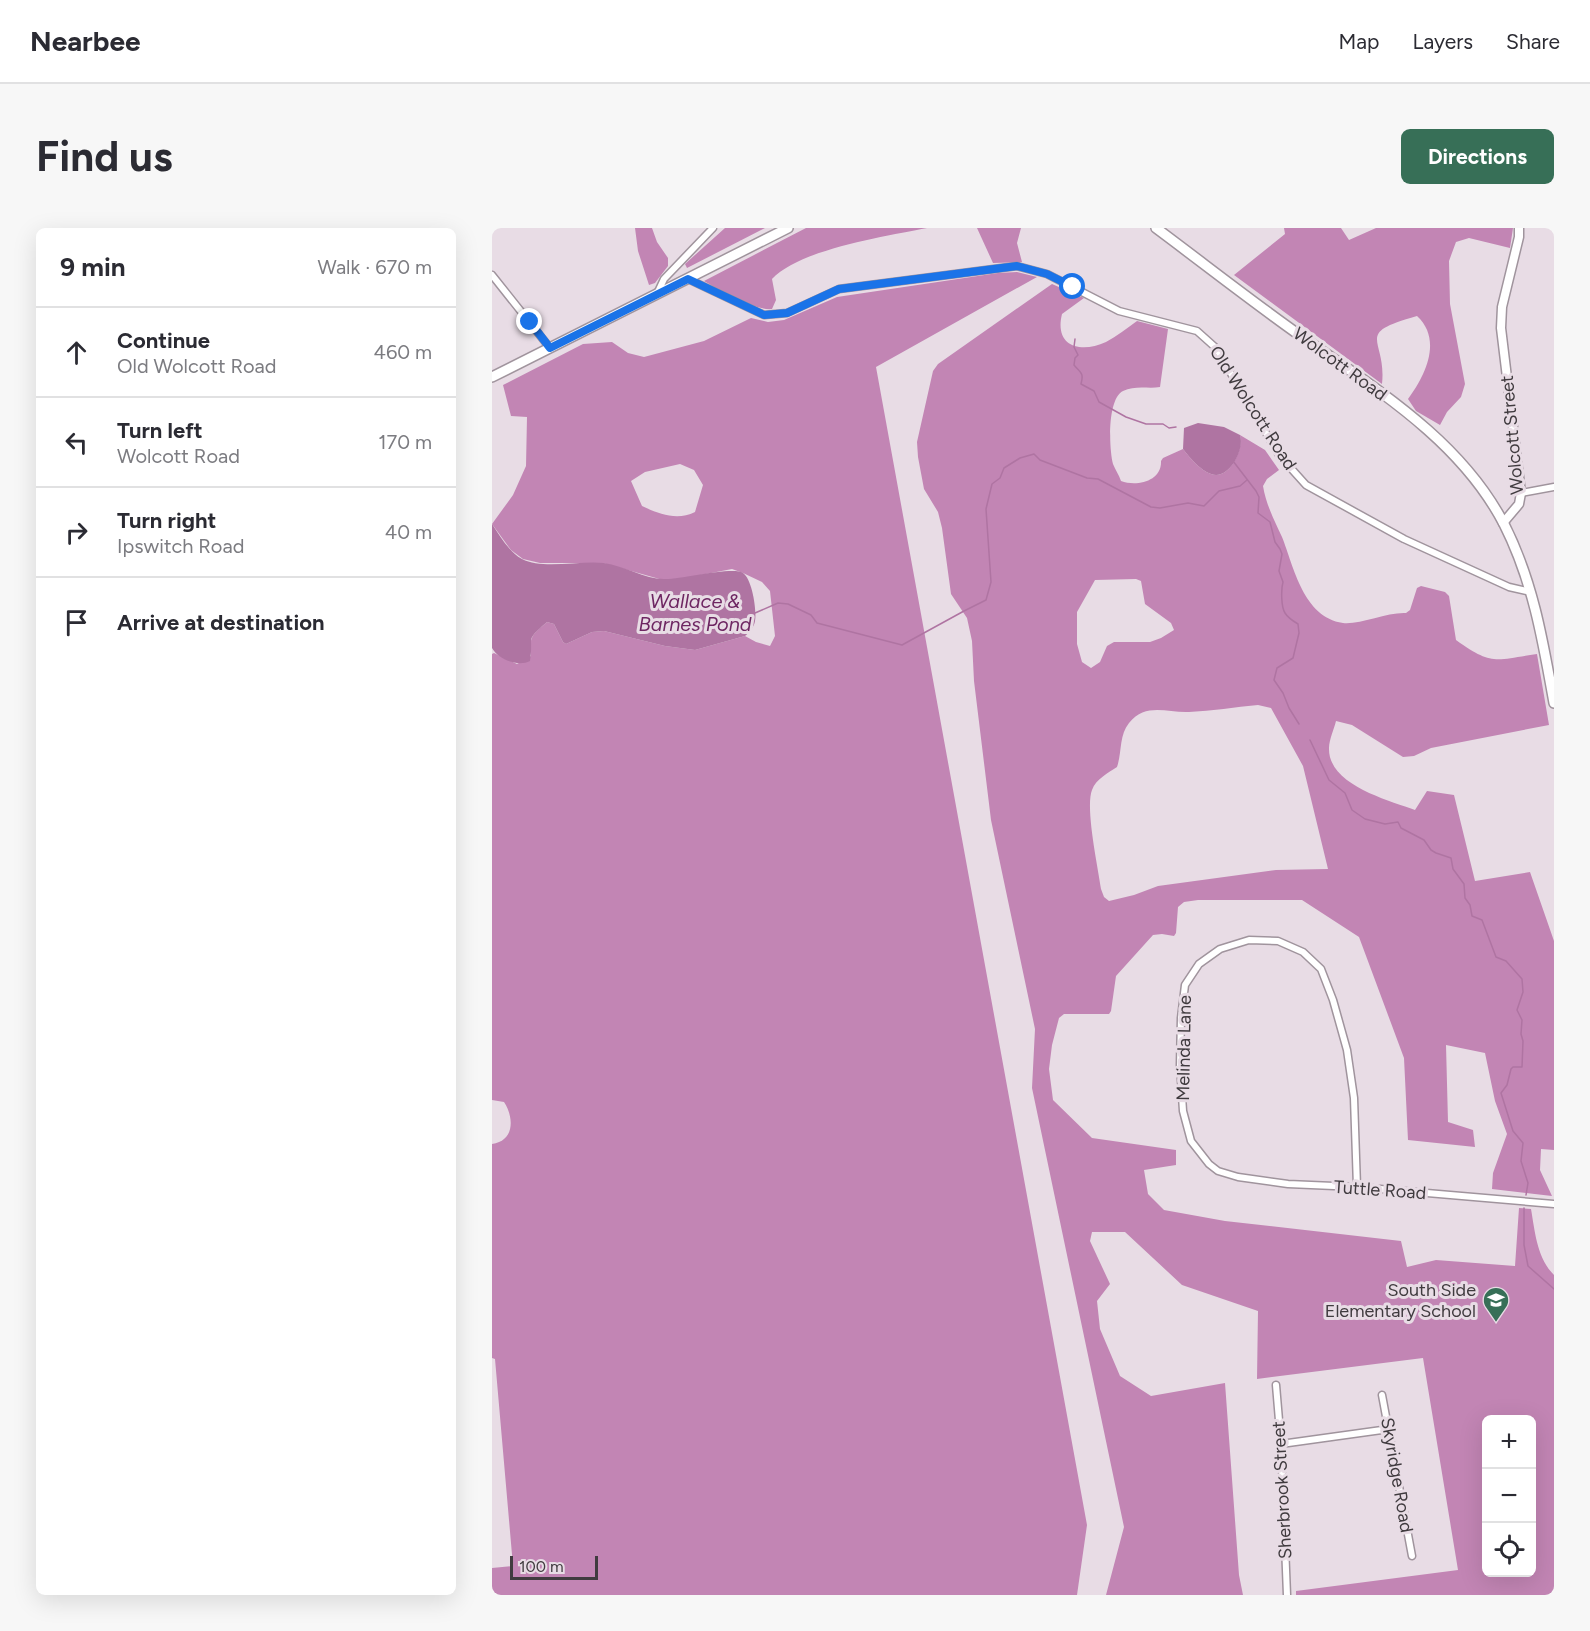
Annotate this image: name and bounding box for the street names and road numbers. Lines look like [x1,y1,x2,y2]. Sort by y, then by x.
street label: Wolcott Road [1289,323,1391,405]
street label: Old Wolcott Road [1205,342,1301,474]
street label: Wolcott Street [1496,374,1528,496]
street label: Melinda Lane [1172,995,1196,1101]
street label: Tuttle Road [1333,1176,1427,1204]
street label: Skyridge Road [1376,1416,1418,1534]
street label: Sherbrook Street [1267,1420,1297,1560]

